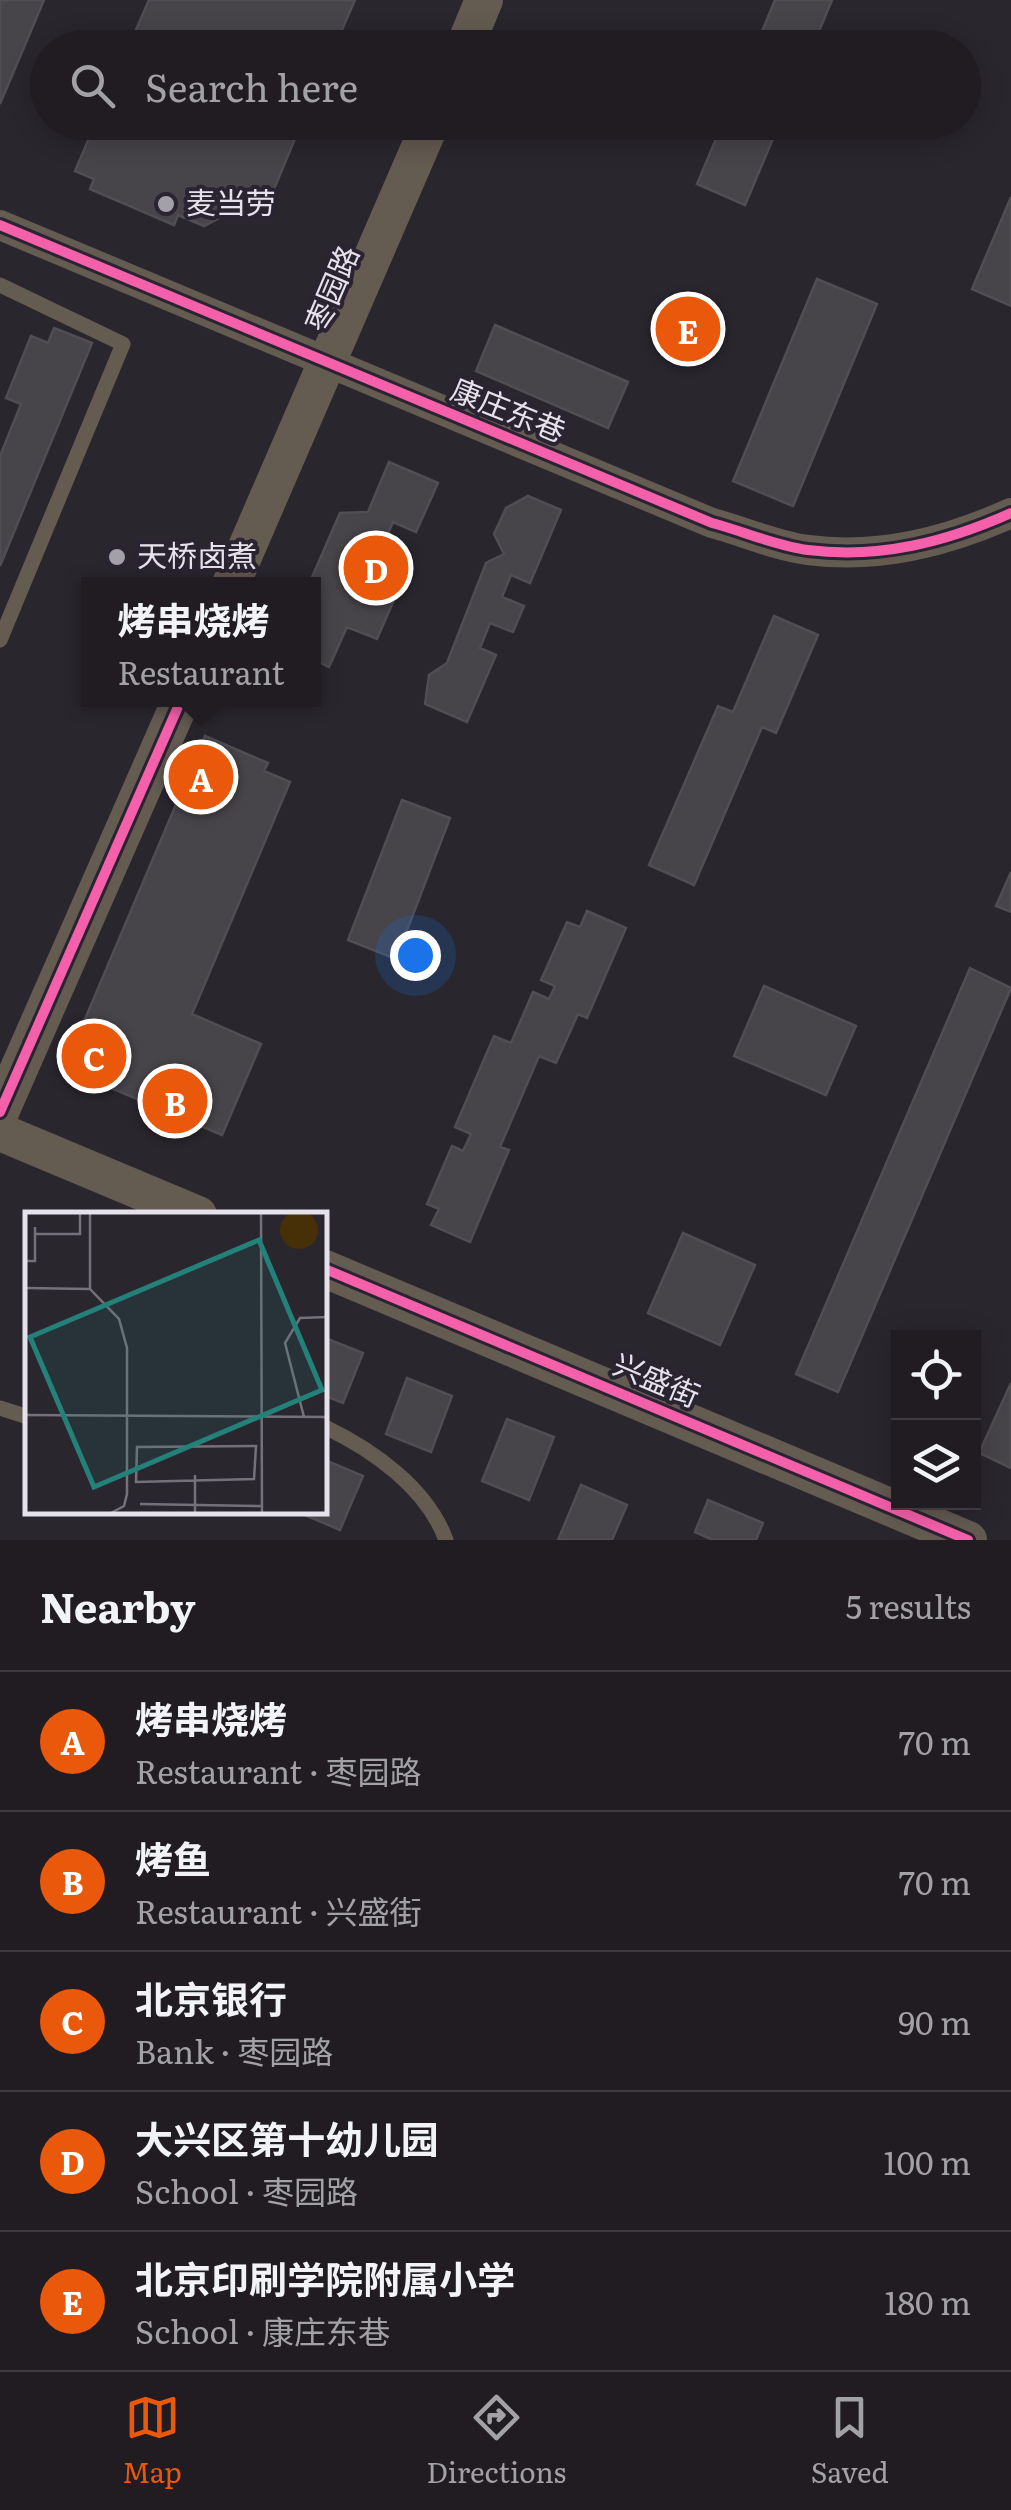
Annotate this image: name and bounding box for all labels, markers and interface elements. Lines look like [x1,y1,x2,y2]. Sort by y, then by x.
search box [30,30,981,140]
text: Search here [145,57,358,114]
icon: search [65,58,120,113]
place label: 麦当劳 [186,179,276,223]
marker: 麦当劳 [155,193,177,215]
street label: 枣园路 [292,238,368,338]
pin: E [656,292,720,366]
street label: 康庄东巷 [445,365,573,451]
pin: D [344,530,408,606]
place label: 天桥卤煮 [137,532,257,576]
marker: 天桥卤煮 [106,546,128,568]
popup [81,577,321,707]
text: 烤串烧烤 [117,590,269,647]
text: Restaurant [117,647,285,695]
pin: A [168,740,234,814]
your location [390,930,441,981]
pin: C [62,1018,126,1094]
pin: B [142,1064,208,1138]
inset map [25,1212,328,1515]
map controls [891,1330,981,1510]
button: locate [891,1330,981,1420]
street label: 兴盛街 [607,1340,707,1416]
button: layers [891,1420,981,1510]
text: Nearby [40,1574,196,1636]
text: 5 results [846,1581,971,1629]
text: 烤串烧烤 [135,1689,287,1746]
text: A [60,1717,85,1765]
text: 70 m [899,1717,971,1765]
text: Restaurant · 枣园路 [135,1746,422,1794]
text: 烤鱼 [135,1829,211,1886]
text: B [61,1857,84,1905]
text: 70 m [899,1857,971,1905]
text: Restaurant · 兴盛街 [135,1886,422,1934]
text: 北京银行 [135,1969,287,2026]
text: C [61,1997,84,2045]
text: 90 m [898,1997,971,2045]
text: Bank · 枣园路 [135,2026,333,2074]
text: 大兴区第十幼儿园 [135,2109,439,2166]
text: D [60,2137,85,2185]
text: 100 m [884,2137,971,2185]
text: School · 枣园路 [135,2166,358,2214]
text: 北京印刷学院附属小学 [135,2249,515,2306]
text: E [62,2277,83,2325]
text: 180 m [884,2277,971,2325]
text: School · 康庄东巷 [135,2306,390,2354]
tab: Map [122,2390,182,2492]
tab: Directions [426,2390,566,2492]
tab: Saved [811,2390,889,2492]

